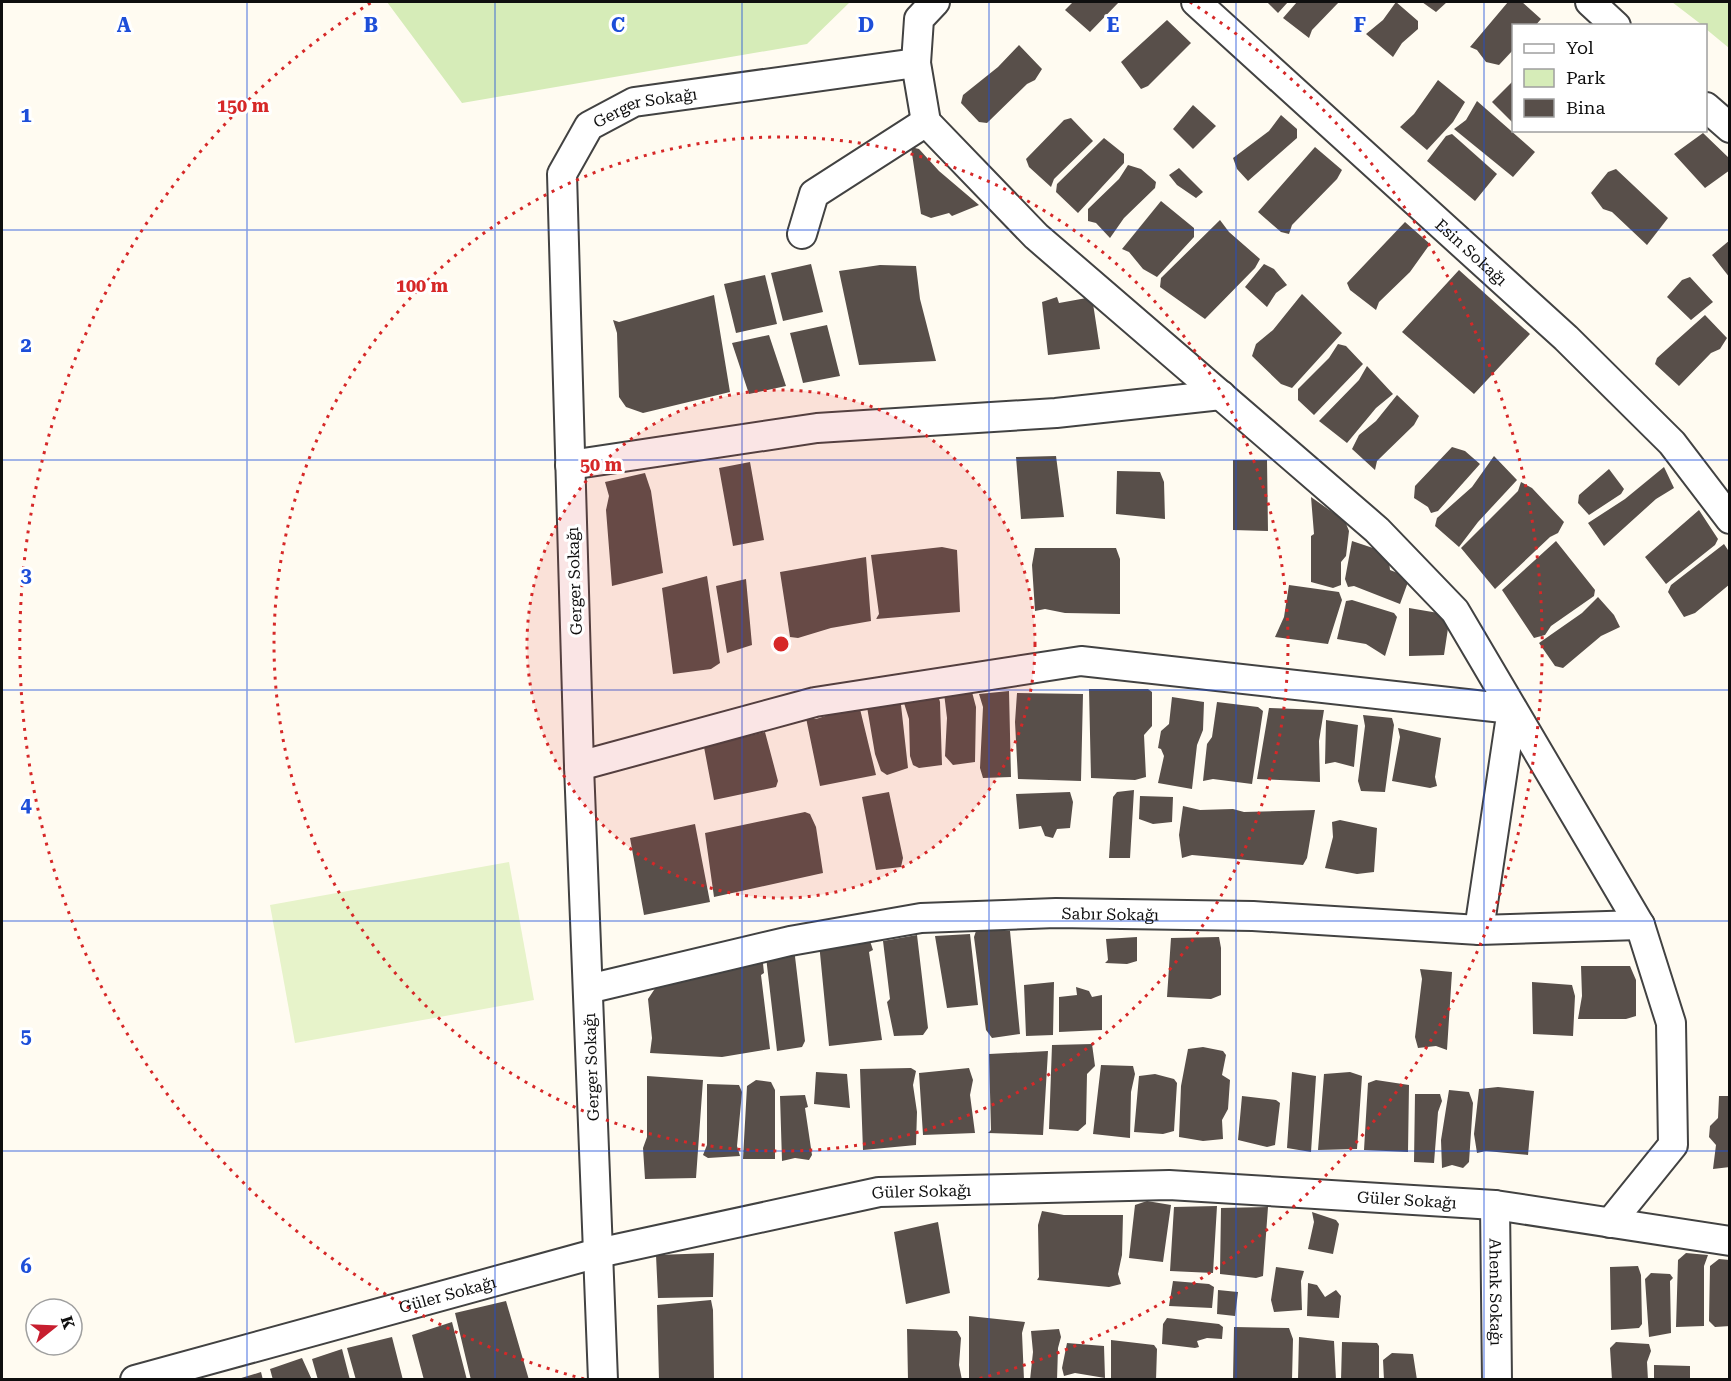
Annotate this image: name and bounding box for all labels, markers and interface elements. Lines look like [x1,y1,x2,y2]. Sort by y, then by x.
text: A [117,13,132,37]
text: B [364,13,378,37]
text: C [611,13,625,37]
text: D [858,13,874,37]
text: E [1107,13,1120,37]
text: F [1354,13,1366,37]
legend [1512,24,1707,132]
text: Yol [1566,37,1594,58]
text: Park [1566,67,1606,88]
street label: Gerger Sokağı [590,84,698,132]
text: 150 m [217,95,270,116]
text: Bina [1566,97,1605,118]
text: 1 [20,103,32,127]
street label: Esin Sokağı [1431,215,1511,290]
text: 100 m [396,275,449,296]
text: 2 [20,333,32,357]
text: 50 m [580,454,623,475]
street label: Gerger Sokağı [563,526,586,636]
text: 3 [20,563,32,587]
centre of rings [771,634,791,654]
text: 4 [20,793,32,817]
street label: Sabır Sokağı [1061,904,1159,925]
street label: Gerger Sokağı [580,1012,603,1122]
text: 5 [20,1024,32,1048]
street label: Güler Sokağı [870,1181,971,1203]
street label: Güler Sokağı [1356,1188,1457,1213]
street label: Ahenk Sokağı [1485,1238,1506,1346]
text: 6 [20,1254,32,1278]
street label: Güler Sokağı [397,1272,498,1317]
north arrow [24,1297,84,1357]
text: K [57,1314,79,1332]

